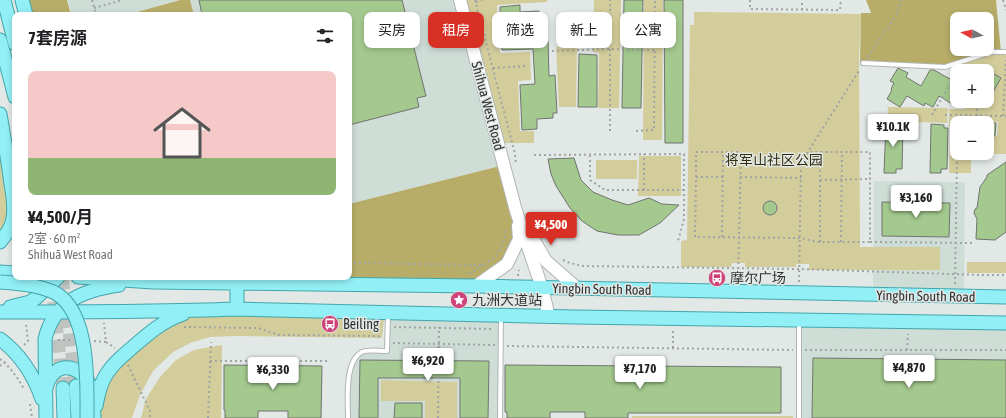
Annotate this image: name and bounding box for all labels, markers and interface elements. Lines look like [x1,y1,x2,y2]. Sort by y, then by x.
chip: 买房 [364,12,420,48]
chip: 租房 [428,12,484,48]
chip: 筛选 [492,12,548,48]
chip: 新上 [556,12,612,48]
chip: 公寓 [620,12,676,48]
north arrow [950,12,994,56]
map controls [950,12,994,160]
icon: filters [314,25,336,47]
text: 7套房源 [28,28,87,48]
street label: Shihua West Road [468,60,508,152]
button: + [950,64,994,108]
icon: home [146,97,218,169]
pin: ¥10.1K [860,114,926,148]
button: − [950,116,994,160]
text: ¥10.1K [877,119,909,134]
park label: 将军山社区公园 [725,152,823,168]
pin: ¥3,160 [883,185,949,219]
text: ¥3,160 [900,190,932,205]
text: ¥4,500/月 [28,207,93,227]
pin: ¥4,500 [518,212,584,246]
text: ¥4,500 [535,217,567,232]
text: 2室 · 60 m² [28,231,80,246]
text: Shíhuā West Road [28,247,113,262]
bus stop icon: 摩尔广场 [707,268,727,288]
place label: 摩尔广场 [730,270,786,286]
street label: Yingbin South Road [552,280,652,298]
street label: Yingbin South Road [876,287,976,305]
place icon: 九洲大道站 [449,290,469,310]
place label: 九洲大道站 [472,292,542,308]
bus stop icon: Beiling [320,314,340,334]
place label: Beiling [343,316,379,332]
pin: ¥6,920 [395,348,461,382]
text: ¥6,920 [412,353,444,368]
pin: ¥4,870 [876,355,942,389]
pin: ¥7,170 [607,356,673,390]
pin: ¥6,330 [240,357,306,391]
text: ¥4,870 [893,360,925,375]
text: ¥7,170 [624,361,656,376]
text: ¥6,330 [257,362,289,377]

